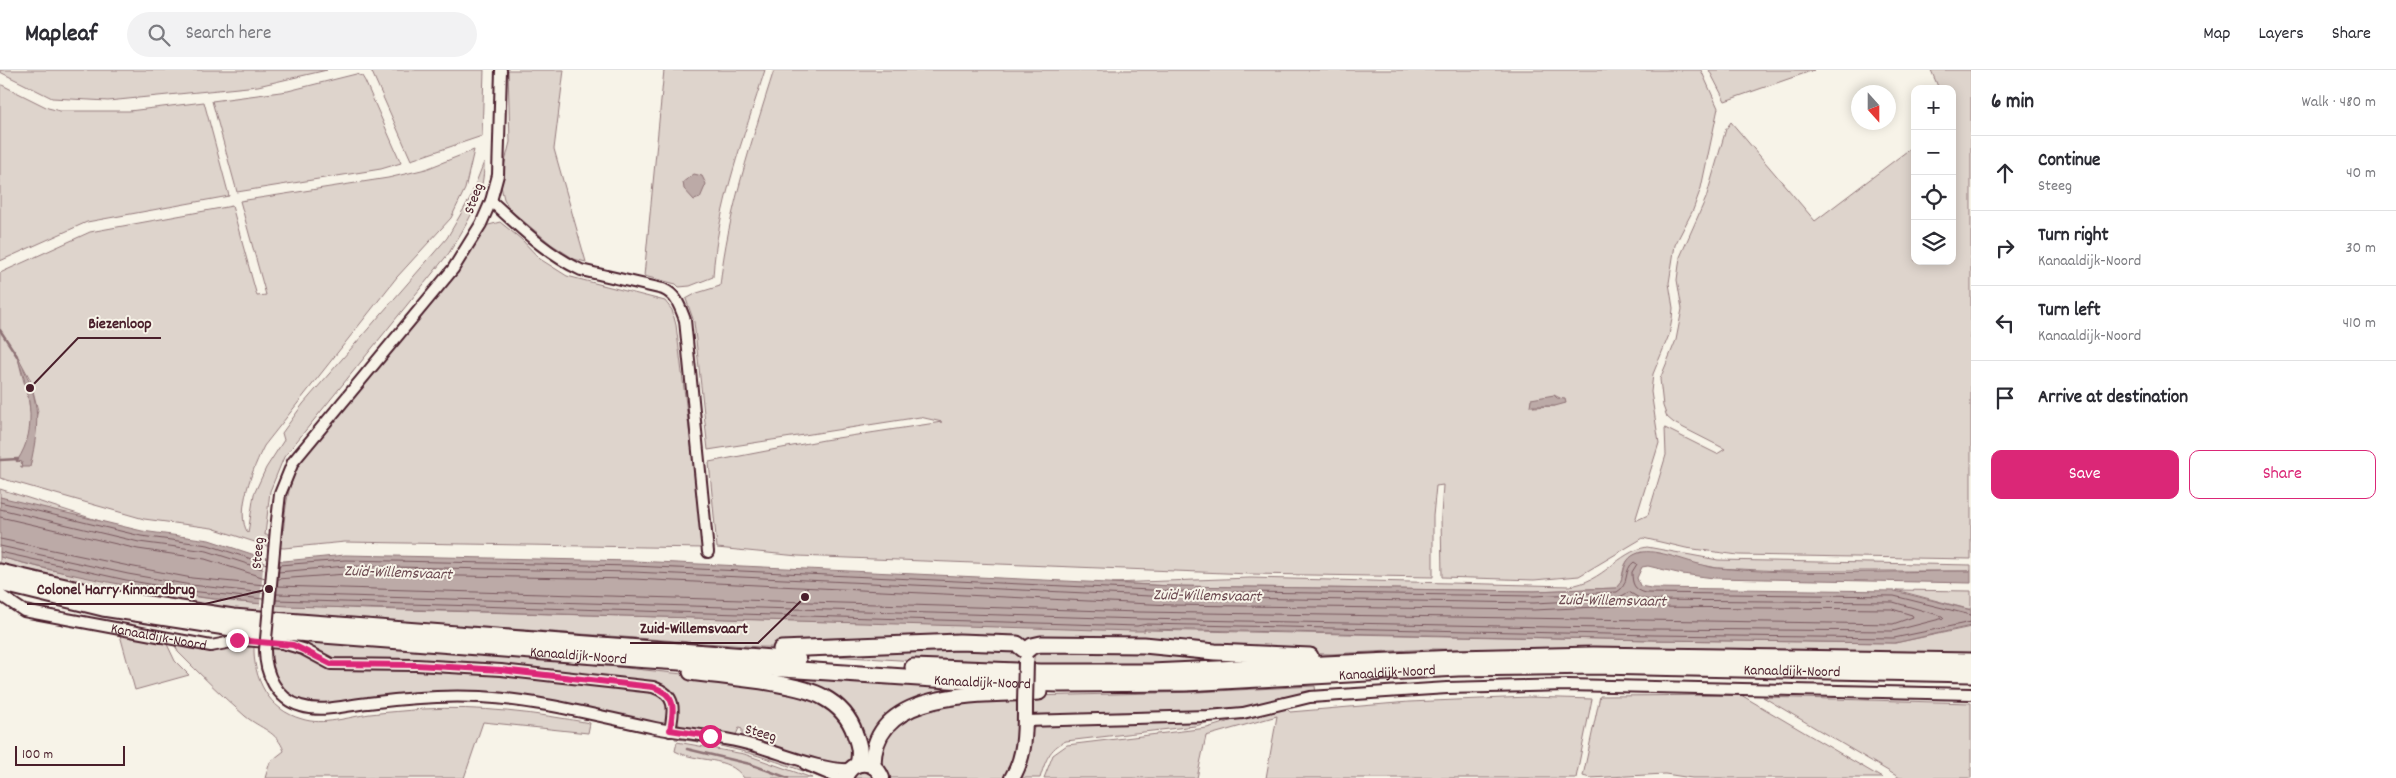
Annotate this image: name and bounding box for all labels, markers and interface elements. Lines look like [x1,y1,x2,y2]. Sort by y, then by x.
search box [127,12,477,57]
text: Mapleaf [25,18,97,52]
icon: search [145,21,173,49]
text: Search here [185,21,271,48]
text: Map [2203,22,2230,47]
text: Layers [2258,22,2304,47]
text: Share [2332,22,2371,47]
north arrow [1851,85,1896,130]
map controls [1911,85,1956,265]
button: + [1911,85,1956,130]
text: 6 min [1991,88,2034,118]
text: Walk · 480 m [2302,91,2376,114]
button: − [1911,130,1956,175]
text: Continue [2038,148,2100,175]
icon: ahead [1991,159,2019,187]
text: 40 m [2346,162,2376,185]
button: locate [1911,175,1956,220]
text: Steeg [2038,175,2072,198]
street label: Steeg [459,180,491,217]
button: layers [1911,220,1956,265]
text: Turn right [2038,223,2109,250]
icon: right [1991,234,2019,262]
text: 30 m [2346,237,2376,260]
text: Kanaaldijk-Noord [2038,250,2141,273]
text: Turn left [2038,298,2101,325]
callout: Biezenloop [78,307,161,338]
icon: left [1991,309,2019,337]
text: 410 m [2342,312,2376,335]
text: Biezenloop [88,313,152,336]
text: Kanaaldijk-Noord [2038,325,2141,348]
icon: arrive [1991,384,2019,412]
text: Arrive at destination [2038,385,2188,412]
button: Save [1991,450,2179,499]
button: Share [2189,450,2376,499]
street label: Steeg [247,536,271,570]
water label: Zuid-Willemsvaart [344,560,454,587]
callout: Colonel Harry Kinnardbrug [27,573,205,604]
text: Colonel Harry Kinnardbrug [37,579,195,602]
water label: Zuid-Willemsvaart [1153,584,1263,609]
water label: Zuid-Willemsvaart [1558,589,1668,614]
callout: Zuid-Willemsvaart [630,612,758,643]
street label: Kanaaldijk-Noord [109,618,208,658]
text: Zuid-Willemsvaart [640,618,748,641]
route end [226,629,249,652]
street label: Kanaaldijk-Noord [529,642,628,671]
street label: Kanaaldijk-Noord [1338,660,1436,688]
street label: Kanaaldijk-Noord [1743,660,1841,684]
street label: Kanaaldijk-Noord [933,670,1031,696]
street label: Steeg [742,719,779,749]
route start [699,725,722,748]
scale bar [15,743,125,766]
text: 100 m [22,745,53,765]

